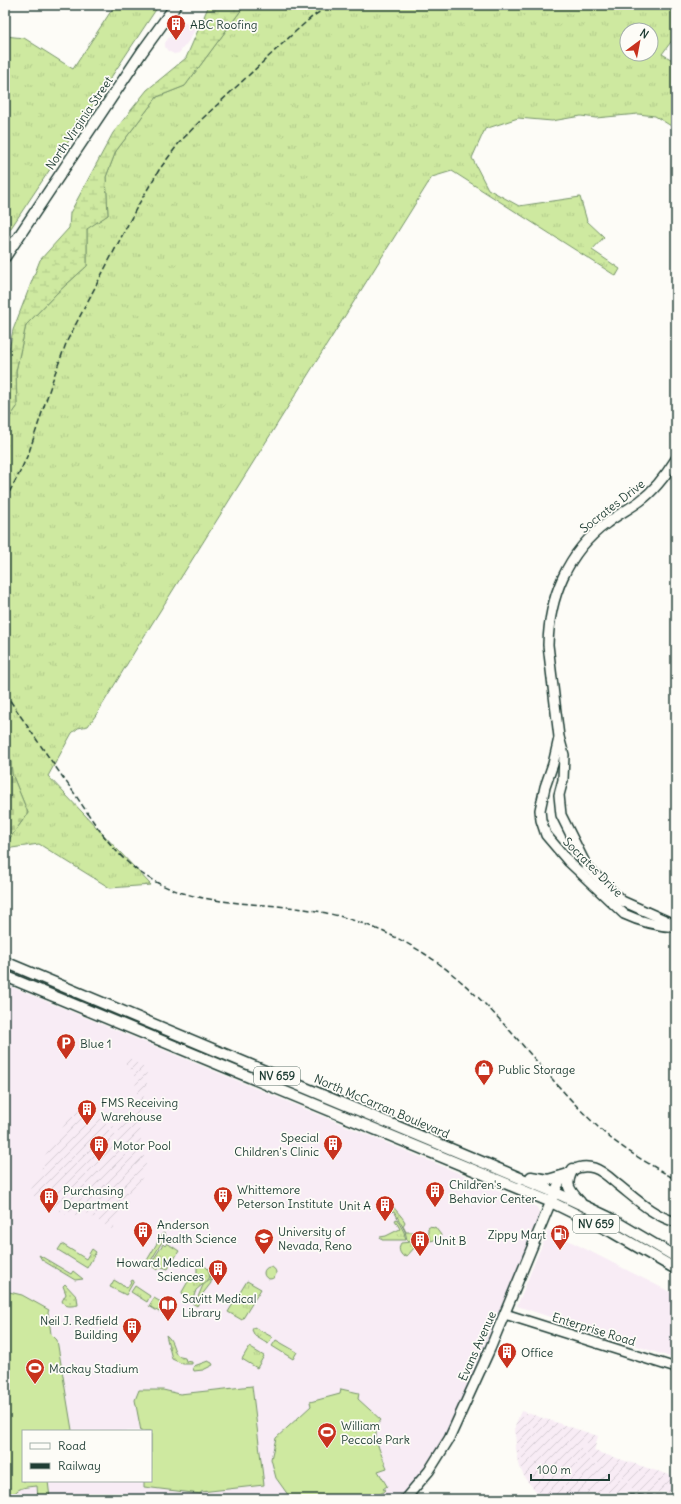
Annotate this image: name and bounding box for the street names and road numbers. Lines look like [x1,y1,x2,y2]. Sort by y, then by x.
street label: North Virginia Street [42,73,116,173]
street label: Socrates Drive [577,476,647,536]
street label: Socrates Drive [560,834,626,900]
road number: NV 659 [254,1067,300,1085]
street label: North McCarran Boulevard [312,1071,452,1141]
road number: NV 659 [573,1215,619,1233]
street label: Evans Avenue [455,1309,499,1383]
street label: Enterprise Road [550,1309,638,1349]

